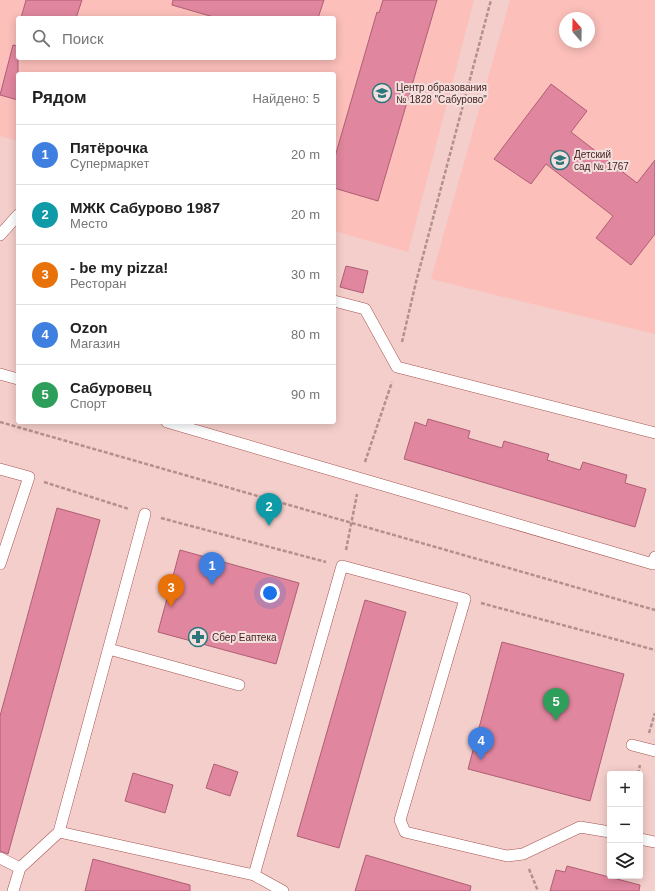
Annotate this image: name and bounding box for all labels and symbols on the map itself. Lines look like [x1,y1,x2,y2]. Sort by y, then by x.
north arrow [559,12,595,48]
school or university icon: Центр образования № 1828 "Сабурово" [371,82,393,104]
place label: Центр образования № 1828 "Сабурово" [396,82,487,105]
school or university icon: Детский сад № 1767 [549,149,571,171]
place label: Детский сад № 1767 [574,149,629,172]
pin: 2 [256,493,282,526]
pin: 1 [199,552,225,585]
pin: 3 [158,574,184,607]
your location [260,583,280,603]
pharmacy icon: Сбер Еаптека [187,626,209,648]
place label: Сбер Еаптека [212,632,277,643]
pin: 5 [543,688,569,721]
pin: 4 [468,727,494,760]

